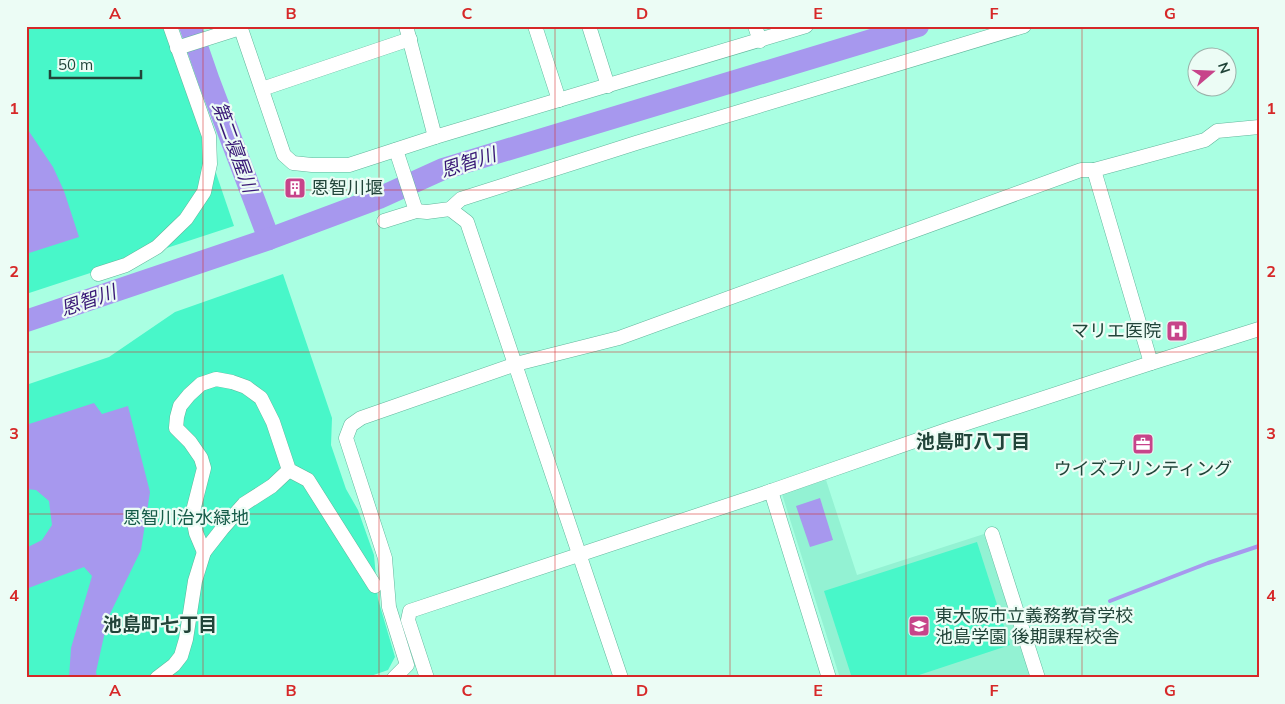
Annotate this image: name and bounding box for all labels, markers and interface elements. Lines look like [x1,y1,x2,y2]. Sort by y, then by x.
text: A [109,3,121,23]
text: B [285,3,297,23]
text: C [462,3,473,23]
text: D [636,3,648,23]
text: E [813,3,823,23]
text: F [989,3,999,23]
text: G [1164,3,1176,23]
scale bar [50,48,141,80]
north arrow [1188,48,1238,98]
text: 50 m [58,55,93,74]
text: N [1214,60,1235,76]
text: 1 [9,98,19,118]
water label: 第二寝屋川 [207,98,263,198]
text: 1 [1266,98,1276,118]
water label: 恩智川 [437,141,501,182]
building icon: 恩智川堰 [283,176,307,200]
place label: 恩智川堰 [311,176,383,199]
text: 2 [9,261,19,281]
text: 2 [1266,261,1276,281]
water label: 恩智川 [57,279,121,321]
place label: マリエ医院 [1071,319,1161,342]
hospital icon: マリエ医院 [1165,319,1189,343]
text: 3 [9,423,19,443]
text: 3 [1266,423,1276,443]
district label: 池島町八丁目 [916,429,1030,453]
office icon: ウイズプリンティング [1131,432,1155,456]
place label: ウイズプリンティング [1054,457,1232,480]
park label: 恩智川治水緑地 [123,506,249,529]
text: 4 [9,585,19,605]
text: 4 [1266,585,1276,605]
place label: 東大阪市立義務教育学校 池島学園 後期課程校舎 [935,604,1133,648]
district label: 池島町七丁目 [103,612,217,636]
school or university icon: 東大阪市立義務教育学校 池島学園 後期課程校舎 [907,614,931,638]
text: A [109,680,121,700]
text: B [285,680,297,700]
text: C [462,680,473,700]
text: D [636,680,648,700]
text: E [813,680,823,700]
text: F [989,680,999,700]
text: G [1164,680,1176,700]

